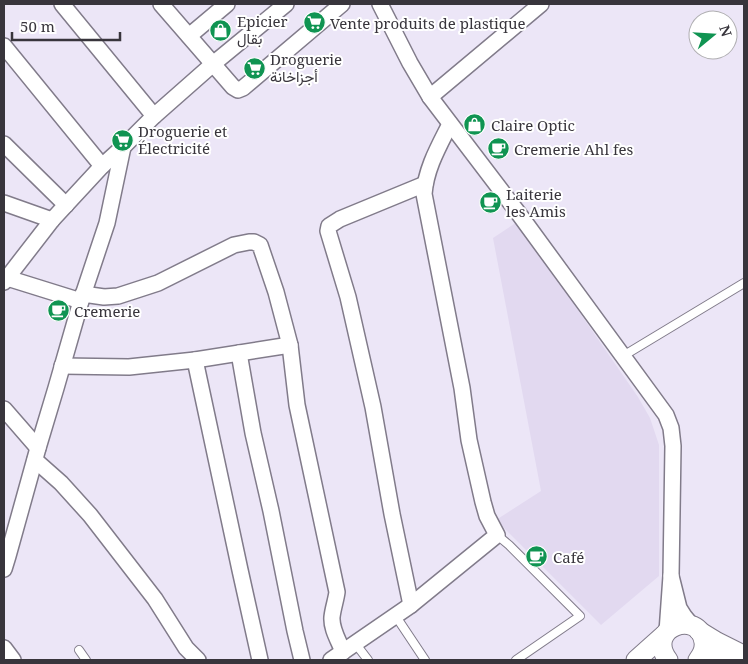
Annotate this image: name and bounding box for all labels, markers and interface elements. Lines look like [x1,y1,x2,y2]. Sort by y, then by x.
scale bar [12,10,120,42]
north arrow [688,10,738,60]
place label: Epicier بقال [237,11,288,48]
supermarket icon: Vente produits de plastique [302,11,326,35]
place label: Vente produits de plastique [330,13,526,33]
text: 50 m [20,16,55,36]
shop icon: Epicier بقال [209,18,233,42]
text: N [715,23,737,39]
place label: Droguerie أجزاخانة [270,49,342,86]
supermarket icon: Droguerie أجزاخانة [242,56,266,80]
shop icon: Claire Optic [463,113,487,137]
place label: Claire Optic [491,115,575,135]
place label: Droguerie et Électricité [138,121,227,158]
supermarket icon: Droguerie et Électricité [110,128,134,152]
cafe icon: Cremerie Ahl fes [486,137,510,161]
place label: Cremerie Ahl fes [514,139,634,159]
place label: Laiterie les Amis [506,184,566,221]
cafe icon: Laiterie les Amis [478,191,502,215]
cafe icon: Cremerie [46,299,70,323]
place label: Cremerie [74,301,140,321]
cafe icon: Café [525,545,549,569]
place label: Café [553,547,584,567]

